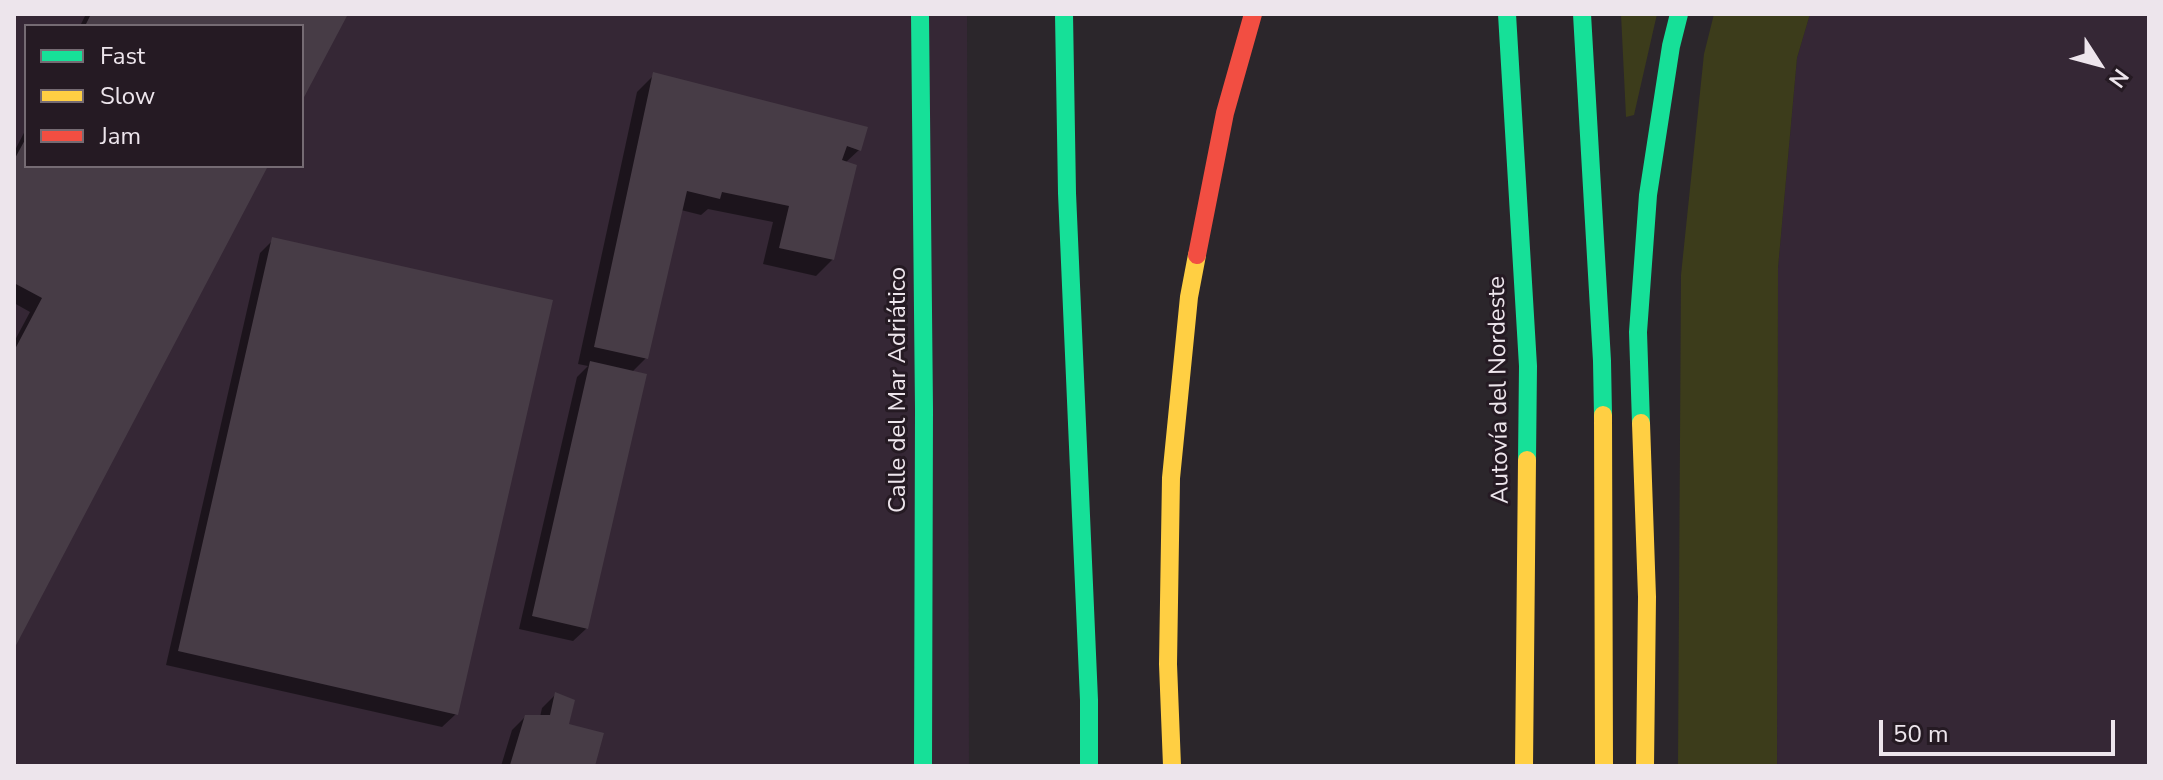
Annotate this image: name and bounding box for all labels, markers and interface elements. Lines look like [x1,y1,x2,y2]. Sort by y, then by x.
legend [24,24,304,168]
north arrow [2059,24,2139,104]
text: Fast [100,40,145,72]
text: N [2101,63,2135,94]
text: Slow [100,80,155,112]
text: Jam [100,120,141,152]
street label: Calle del Mar Adriático [885,267,913,513]
street label: Autovía del Nordeste [1484,276,1516,504]
scale bar [1883,704,2119,754]
text: 50 m [1893,718,1949,750]

